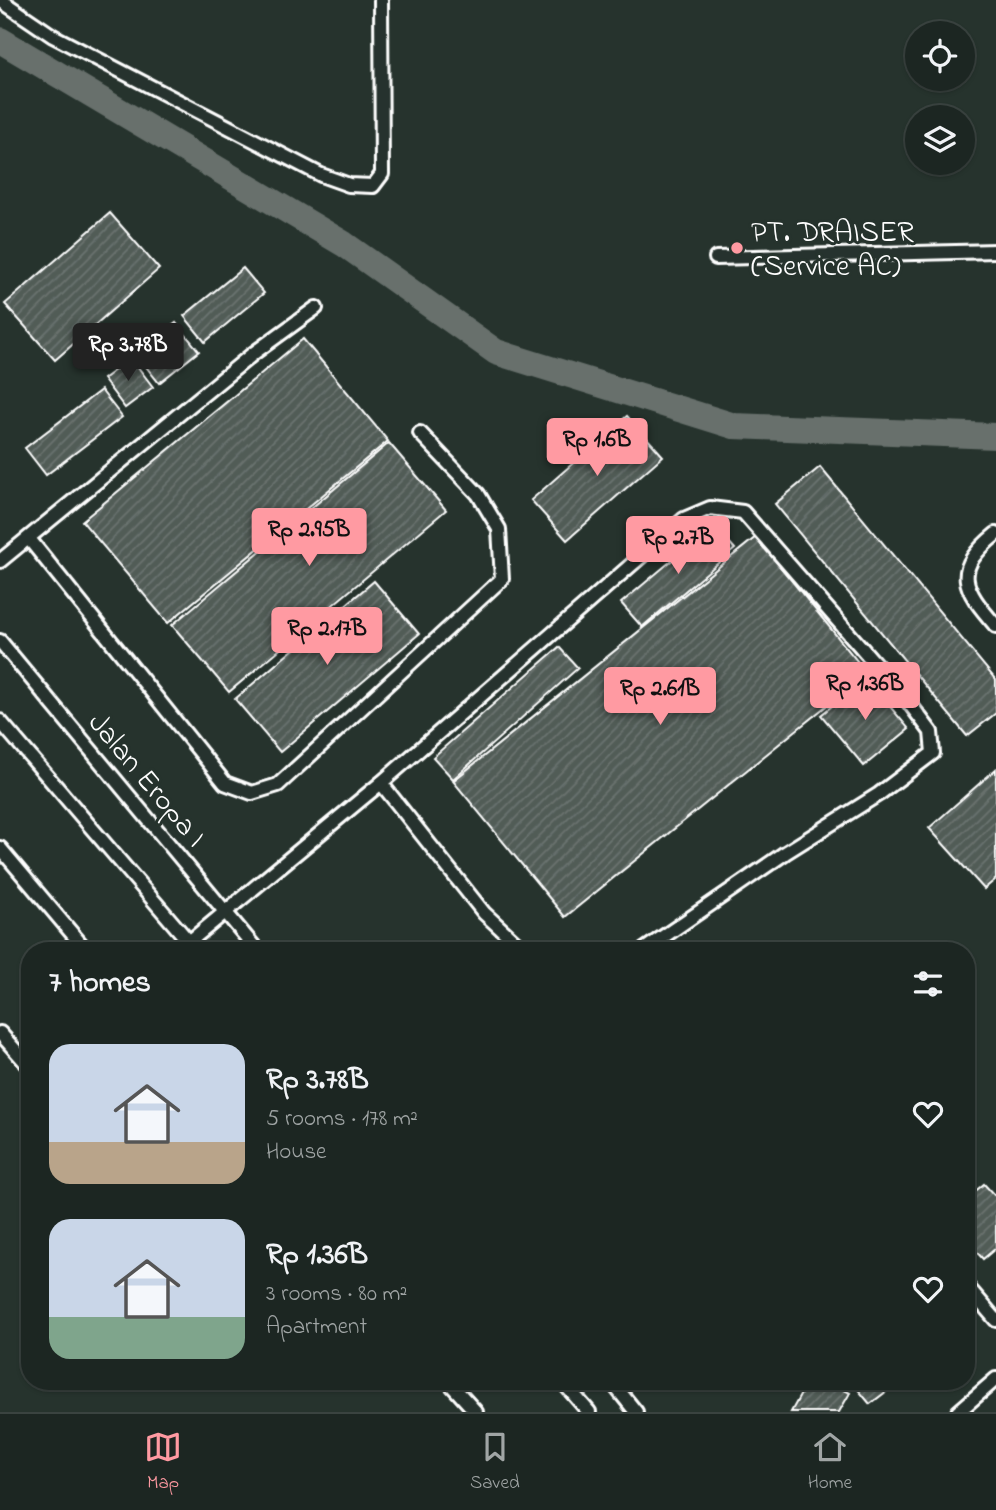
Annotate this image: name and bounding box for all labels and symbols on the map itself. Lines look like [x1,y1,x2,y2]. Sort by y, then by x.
place label: PT. DRAISER (Service AC) [751,212,914,290]
marker: PT. DRAISER (Service AC) [729,240,745,256]
pin: Rp 3.78B [56,324,200,383]
pin: Rp 1.6B [532,419,662,478]
pin: Rp 2.95B [237,508,381,568]
pin: Rp 2.7B [613,516,743,576]
pin: Rp 2.17B [255,608,399,667]
pin: Rp 1.36B [793,662,937,722]
pin: Rp 2.61B [588,668,732,727]
street label: Jalan Eropa I [76,704,215,858]

